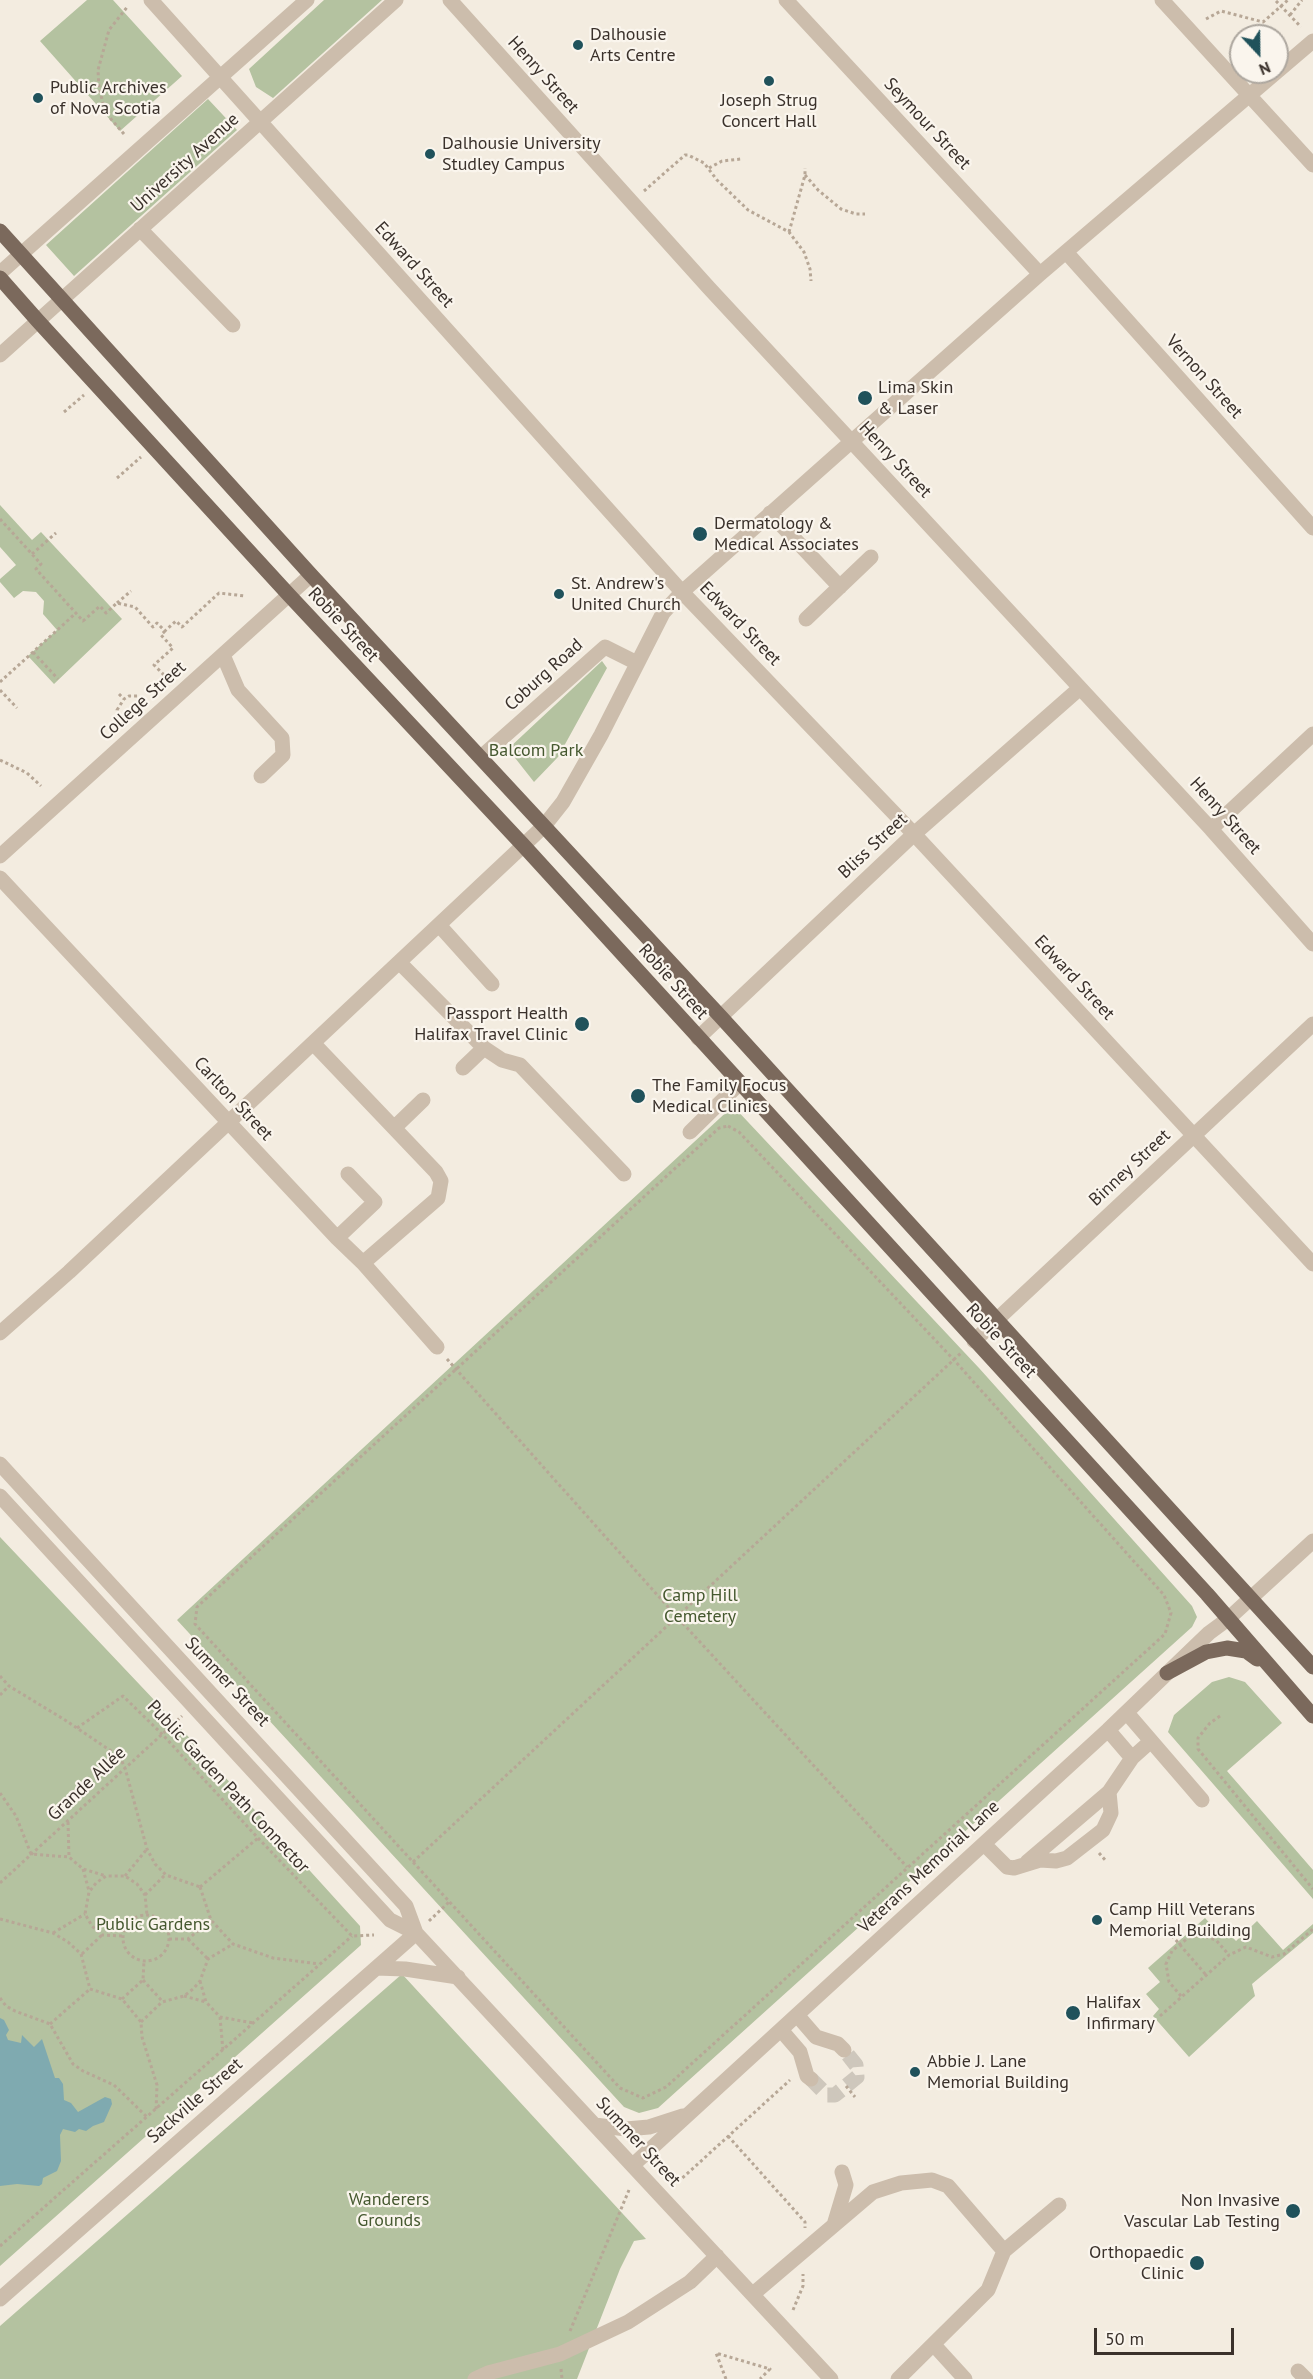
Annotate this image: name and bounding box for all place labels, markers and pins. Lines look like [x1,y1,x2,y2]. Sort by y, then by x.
place label: Dalhousie Arts Centre [590,24,676,66]
marker: Dalhousie Arts Centre [571,38,585,52]
marker: Joseph Strug Concert Hall [762,74,776,88]
place label: Public Archives of Nova Scotia [50,77,166,119]
place label: Joseph Strug Concert Hall [720,90,818,132]
marker: Public Archives of Nova Scotia [31,91,45,105]
place label: Dalhousie University Studley Campus [442,133,601,176]
marker: Dalhousie University Studley Campus [423,147,437,161]
place label: Lima Skin & Laser [878,377,953,420]
marker: Lima Skin & Laser [856,389,874,407]
place label: Dermatology & Medical Associates [714,513,859,556]
marker: Dermatology & Medical Associates [691,525,709,543]
place label: St. Andrew's United Church [571,573,681,616]
marker: St. Andrew's United Church [552,587,566,601]
place label: Passport Health Halifax Travel Clinic [414,1003,568,1046]
marker: Passport Health Halifax Travel Clinic [573,1015,591,1033]
place label: The Family Focus Medical Clinics [652,1075,786,1118]
marker: The Family Focus Medical Clinics [629,1087,647,1105]
place label: Camp Hill Veterans Memorial Building [1109,1899,1255,1942]
marker: Camp Hill Veterans Memorial Building [1090,1913,1104,1927]
place label: Halifax Infirmary [1086,1992,1155,2034]
marker: Halifax Infirmary [1064,2004,1082,2022]
place label: Abbie J. Lane Memorial Building [927,2051,1069,2094]
marker: Abbie J. Lane Memorial Building [908,2065,922,2079]
place label: Non Invasive Vascular Lab Testing [1124,2190,1280,2232]
marker: Non Invasive Vascular Lab Testing [1284,2202,1302,2220]
place label: Orthopaedic Clinic [1089,2242,1184,2284]
marker: Orthopaedic Clinic [1188,2254,1206,2272]

